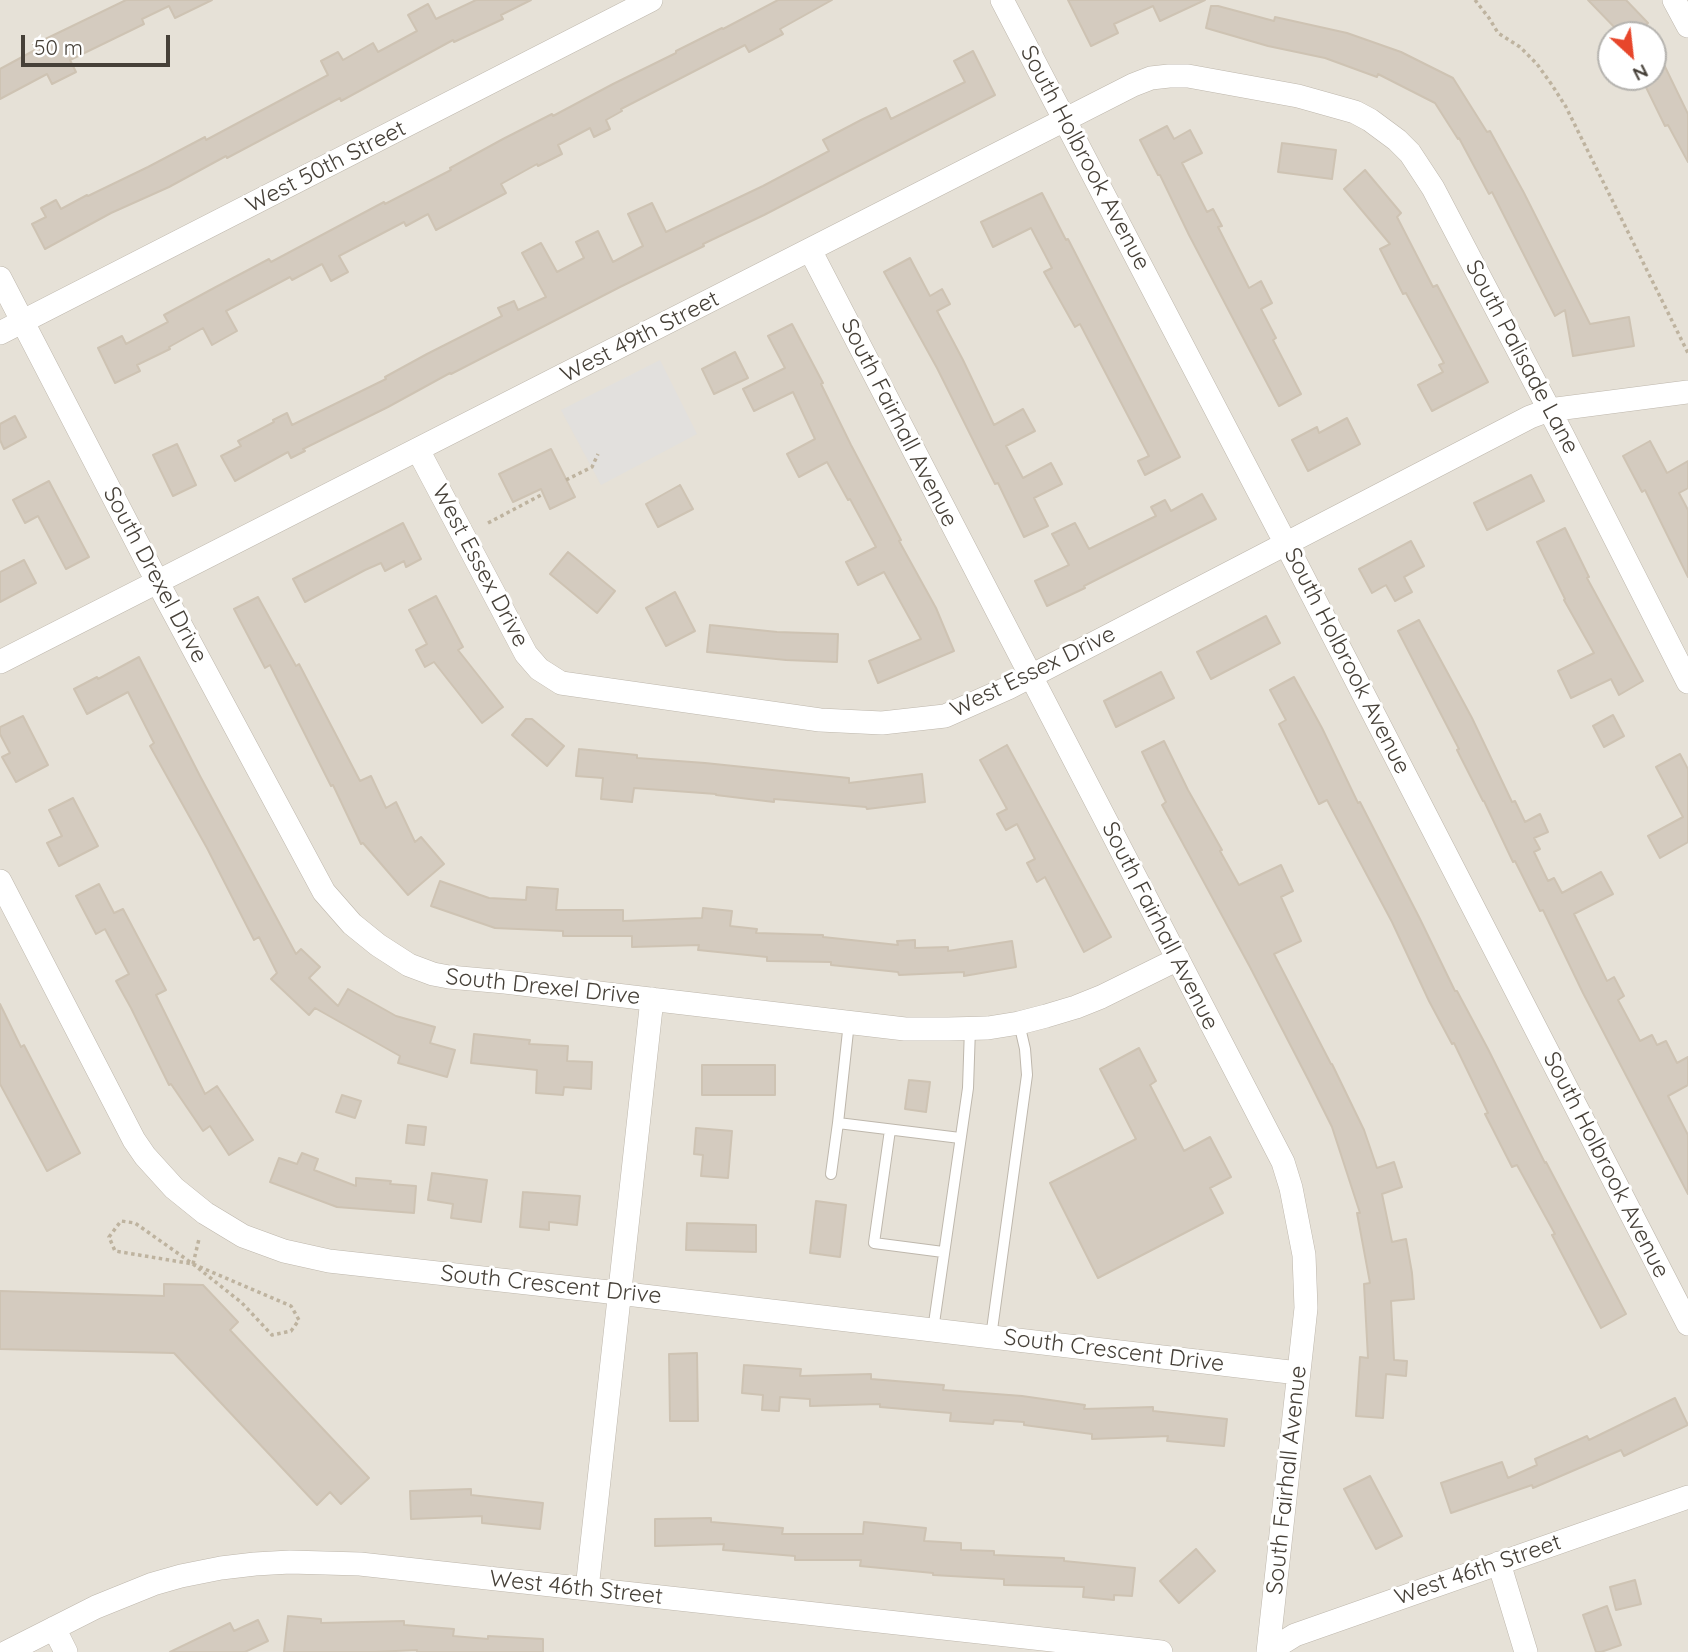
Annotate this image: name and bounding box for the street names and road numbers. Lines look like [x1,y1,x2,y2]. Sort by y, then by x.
street label: South Holbrook Avenue [1014,41,1156,275]
street label: West 50th Street [241,115,411,219]
street label: South Palisade Lane [1459,255,1585,459]
street label: West 49th Street [556,285,724,389]
street label: South Fairhall Avenue [835,314,963,532]
street label: West Essex Drive [426,480,534,652]
street label: South Drexel Drive [97,482,213,668]
street label: South Holbrook Avenue [1278,543,1416,779]
street label: West Essex Drive [946,620,1120,724]
street label: South Fairhall Avenue [1096,817,1224,1035]
street label: South Drexel Drive [444,963,642,1011]
street label: South Holbrook Avenue [1537,1047,1675,1283]
street label: South Crescent Drive [439,1260,663,1310]
street label: South Crescent Drive [1002,1324,1226,1378]
street label: South Fairhall Avenue [1261,1364,1313,1596]
street label: West 46th Street [1391,1529,1565,1611]
street label: West 46th Street [488,1565,664,1611]

